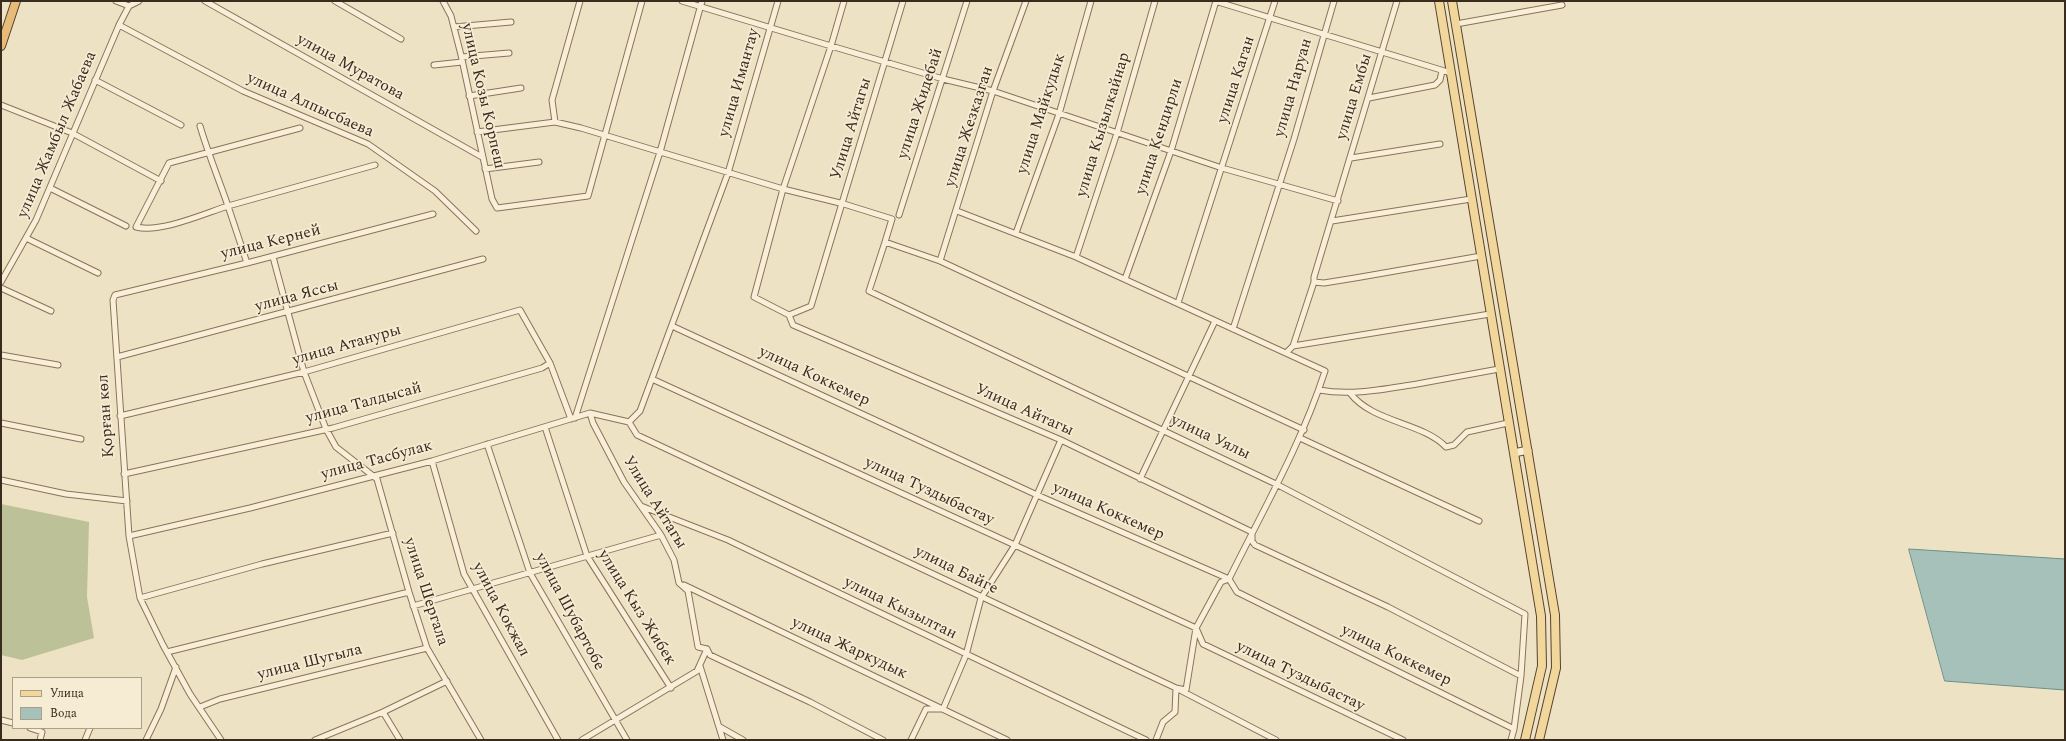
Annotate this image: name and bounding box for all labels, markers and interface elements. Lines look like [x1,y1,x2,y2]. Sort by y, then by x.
street label: улица Козы Корпеш [456,21,508,171]
street label: улица Имантау [715,26,765,140]
street label: улица Муратова [293,31,407,105]
street label: улица Каган [1214,34,1260,126]
street label: улица Наруан [1271,36,1317,140]
street label: улица Жидебай [894,46,948,162]
street label: улица Жамбыл Жабаева [14,49,102,221]
street label: улица Кызылкайнар [1073,50,1135,200]
street label: улица Майкудык [1013,51,1071,177]
street label: улица Ембы [1333,52,1377,142]
street label: улица Жезказган [941,64,999,190]
street label: улица Алпысбаева [244,69,376,143]
street label: Улица Айтагы [827,76,877,182]
street label: улица Кендирли [1132,76,1188,198]
street label: улица Керней [219,221,323,265]
street label: улица Яссы [253,277,341,317]
street label: улица Атануры [290,321,404,371]
street label: улица Коккемер [755,343,873,411]
street label: Қорған көл [95,374,119,458]
street label: улица Талдысай [304,379,424,429]
street label: Улица Айтагы [972,381,1076,441]
street label: улица Уялы [1167,411,1253,465]
street label: улица Тасбулак [319,437,435,485]
street label: Улица Айтагы [618,453,690,553]
street label: улица Туздыбастау [861,454,997,530]
street label: улица Коккемер [1049,479,1167,545]
street label: улица Шергала [399,536,451,648]
street label: улица Байге [911,543,1001,599]
street label: улица Кыз Жибек [593,547,679,669]
street label: улица Шубартобе [530,550,608,674]
street label: улица Кокжал [467,560,533,660]
street label: улица Кызылтан [840,573,960,645]
street label: улица Жаркудык [788,614,910,684]
street label: улица Коккемер [1338,621,1454,691]
street label: улица Туздыбастау [1233,638,1367,716]
street label: улица Шугыла [256,641,364,685]
legend [12,677,142,729]
text: Улица [50,684,84,703]
text: Вода [50,704,77,723]

